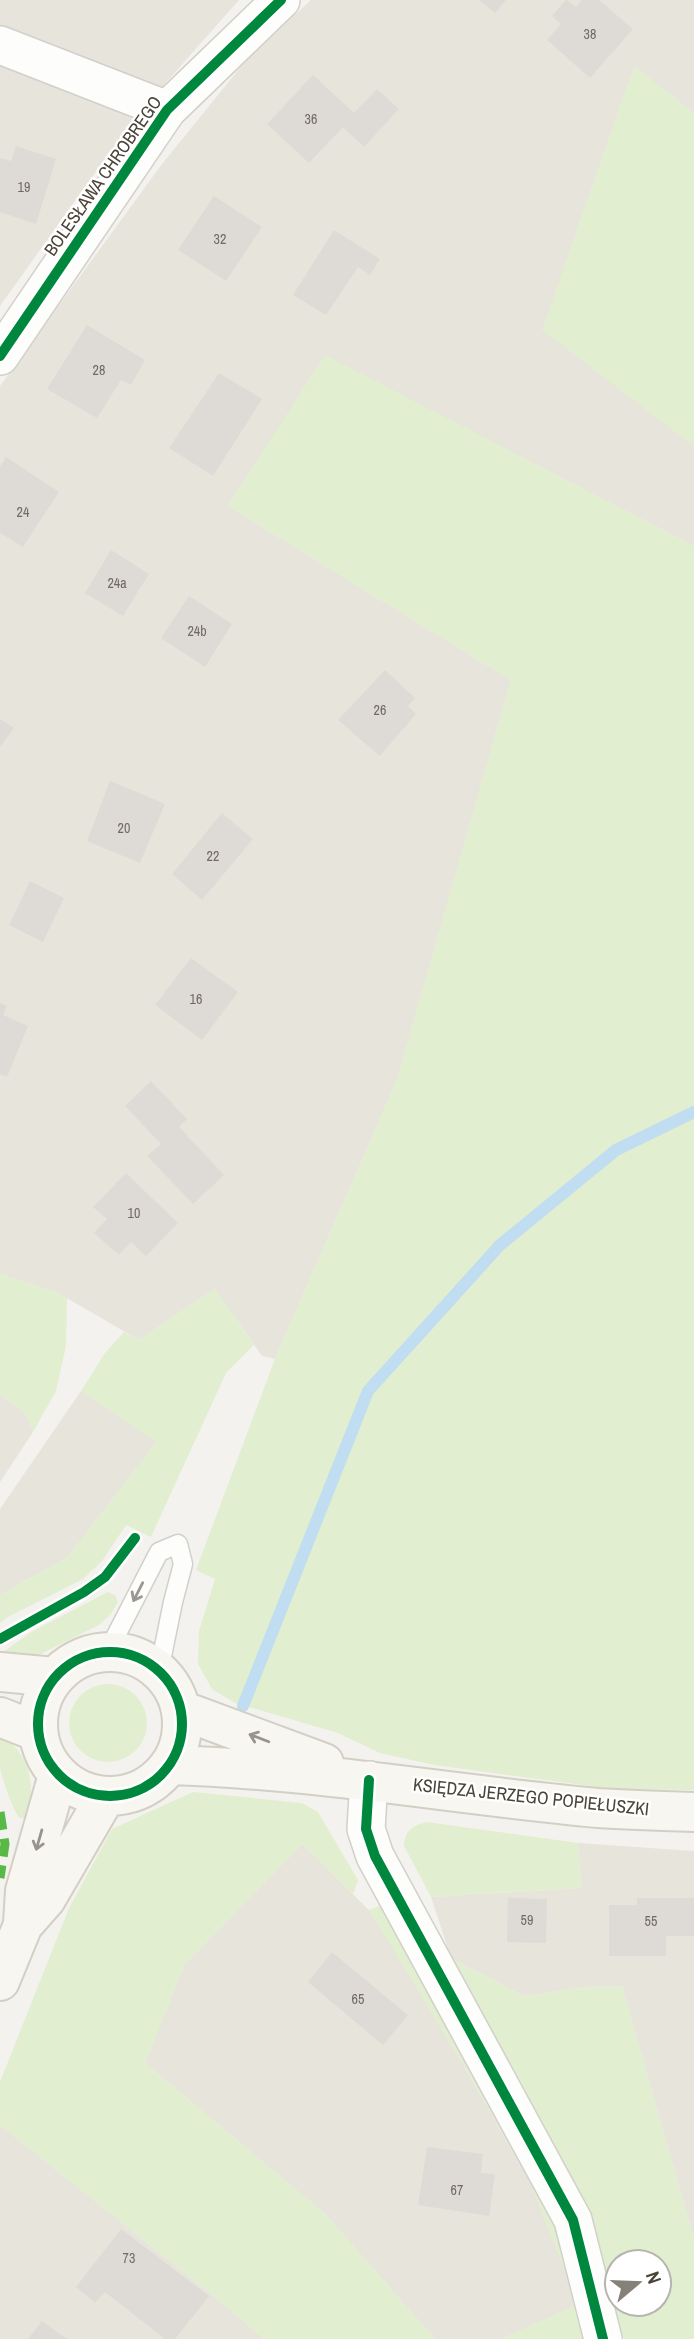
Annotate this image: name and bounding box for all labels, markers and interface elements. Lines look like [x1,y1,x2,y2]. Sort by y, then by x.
house number: 38 [584,25,596,43]
street label: BOLESŁAWA CHROBREGO [38,91,167,261]
house number: 36 [305,110,317,128]
house number: 19 [18,178,30,196]
house number: 32 [214,230,226,248]
house number: 28 [93,361,105,379]
house number: 24 [17,503,30,521]
house number: 24a [107,574,127,592]
house number: 24b [187,622,207,640]
house number: 26 [374,701,386,719]
house number: 20 [118,819,130,837]
house number: 22 [207,847,219,865]
house number: 16 [190,990,202,1008]
house number: 10 [128,1204,140,1222]
one-way arrow [130,1581,144,1602]
one-way arrow [249,1731,271,1743]
street label: KSIĘDZA JERZEGO POPIEŁUSZKI [412,1772,650,1821]
one-way arrow [31,1829,44,1851]
house number: 59 [521,1911,533,1929]
house number: 55 [645,1912,657,1930]
house number: 65 [352,1990,364,2008]
house number: 67 [451,2181,463,2199]
north arrow [603,2248,673,2318]
house number: 73 [123,2249,135,2267]
text: N [640,2268,668,2287]

